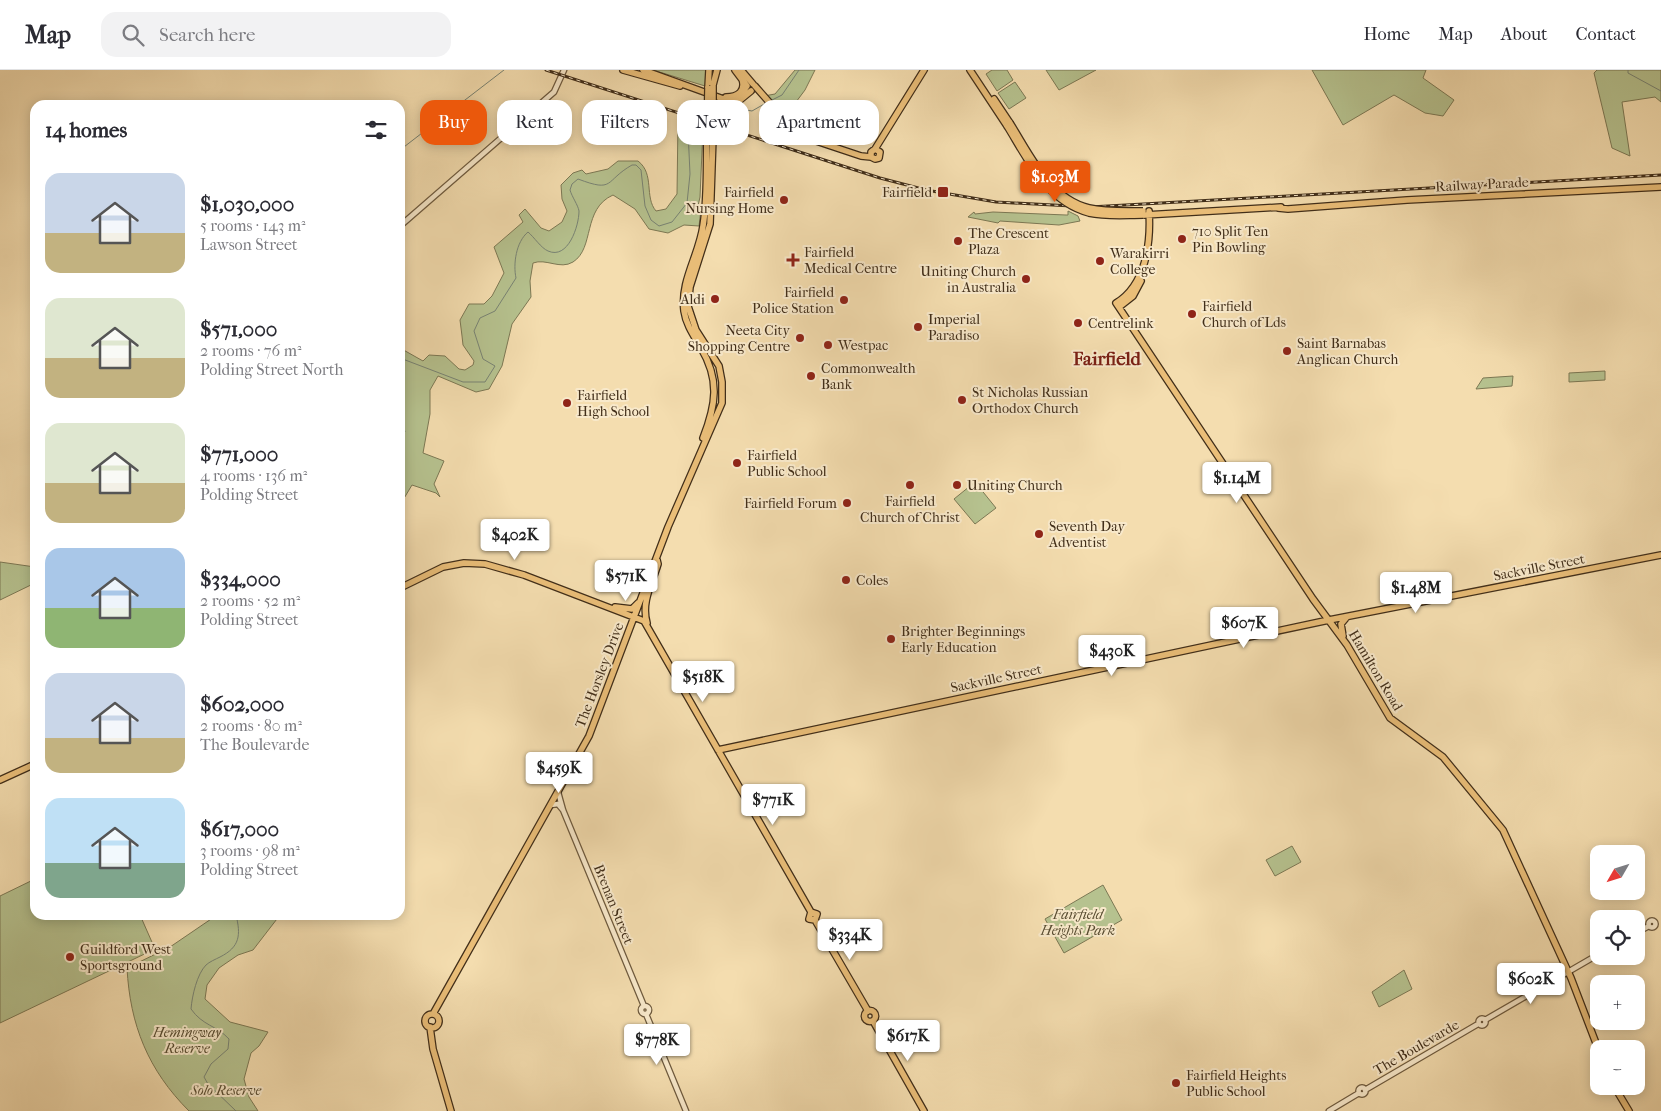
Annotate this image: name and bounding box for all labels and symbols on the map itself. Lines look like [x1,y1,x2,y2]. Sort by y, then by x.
pin: $1.03M [1014,160,1096,203]
street label: Railway Parade [1435,174,1529,195]
place label: Fairfield Nursing Home [685,184,774,217]
place label: Fairfield [882,184,932,201]
marker: Fairfield [936,185,950,199]
marker: Fairfield Nursing Home [778,194,790,206]
place label: 710 Split Ten Pin Bowling [1192,223,1268,256]
place label: The Crescent Plaza [968,225,1049,258]
marker: 710 Split Ten Pin Bowling [1176,233,1188,245]
marker: The Crescent Plaza [952,235,964,247]
place label: Fairfield Medical Centre [804,244,897,277]
place label: Warakirri College [1109,245,1169,278]
marker: Fairfield Medical Centre [786,253,800,267]
marker: Warakirri College [1094,255,1106,267]
place label: Uniting Church in Australia [920,263,1017,296]
marker: Uniting Church in Australia [1020,273,1032,285]
place label: Fairfield Police Station [752,284,834,317]
place label: Aldi [679,291,705,308]
marker: Aldi [709,293,721,305]
marker: Fairfield Police Station [838,294,850,306]
place label: Fairfield Church of Lds [1202,298,1286,331]
marker: Fairfield Church of Lds [1186,308,1198,320]
place label: Imperial Paradiso [928,311,980,344]
place label: Centrelink [1088,315,1154,332]
marker: Centrelink [1072,317,1084,329]
marker: Imperial Paradiso [912,321,924,333]
place label: Neeta City Shopping Centre [688,322,791,355]
marker: Neeta City Shopping Centre [794,332,806,344]
place label: Saint Barnabas Anglican Church [1296,335,1398,368]
place label: Westpac [837,337,888,354]
marker: Westpac [822,339,834,351]
marker: Saint Barnabas Anglican Church [1281,345,1293,357]
district label: Fairfield [1072,348,1142,370]
place label: Commonwealth Bank [821,360,916,393]
marker: Commonwealth Bank [805,370,817,382]
place label: St Nicholas Russian Orthodox Church [972,384,1088,417]
place label: Fairfield High School [577,387,650,420]
marker: St Nicholas Russian Orthodox Church [956,394,968,406]
marker: Fairfield High School [561,397,573,409]
place label: Fairfield Public School [747,447,827,480]
marker: Fairfield Public School [731,457,743,469]
pin: $1.14M [1196,462,1278,504]
place label: Uniting Church [967,477,1063,494]
marker: Fairfield Church of Christ [904,479,916,491]
marker: Uniting Church [951,479,963,491]
place label: Fairfield Church of Christ [860,493,960,526]
place label: Fairfield Forum [744,495,837,512]
marker: Fairfield Forum [841,497,853,509]
pin: $402K [480,518,550,561]
place label: Seventh Day Adventist [1048,518,1125,551]
marker: Seventh Day Adventist [1033,528,1045,540]
street label: Sackville Street [1492,550,1586,585]
pin: $571K [591,560,661,602]
place label: Coles [856,572,888,589]
pin: $1.48M [1375,572,1457,614]
marker: Coles [840,574,852,586]
pin: $607K [1209,606,1279,649]
street label: The Horsley Drive [572,620,627,730]
place label: Brighter Beginnings Early Education [901,623,1025,656]
street label: Hamilton Road [1345,627,1407,714]
marker: Brighter Beginnings Early Education [885,633,897,645]
pin: $430K [1077,634,1147,677]
pin: $518K [668,660,738,703]
street label: Sackville Street [949,661,1043,696]
pin: $459K [524,752,594,794]
pin: $771K [738,784,808,826]
north arrow [1590,845,1645,900]
street label: Brenan Street [590,862,637,947]
park label: Fairfield Heights Park [1040,906,1115,939]
pin: $334K [815,918,885,961]
place label: Guildford West Sportsground [80,941,171,974]
marker: Guildford West Sportsground [64,951,76,963]
pin: $602K [1496,962,1566,1005]
street label: The Boulevarde [1371,1016,1462,1079]
pin: $617K [873,1020,943,1062]
park label: Hemingway Reserve [152,1024,222,1057]
pin: $778K [622,1024,692,1066]
place label: Fairfield Heights Public School [1186,1067,1286,1100]
marker: Fairfield Heights Public School [1170,1077,1182,1089]
park label: Solo Reserve [190,1082,262,1099]

